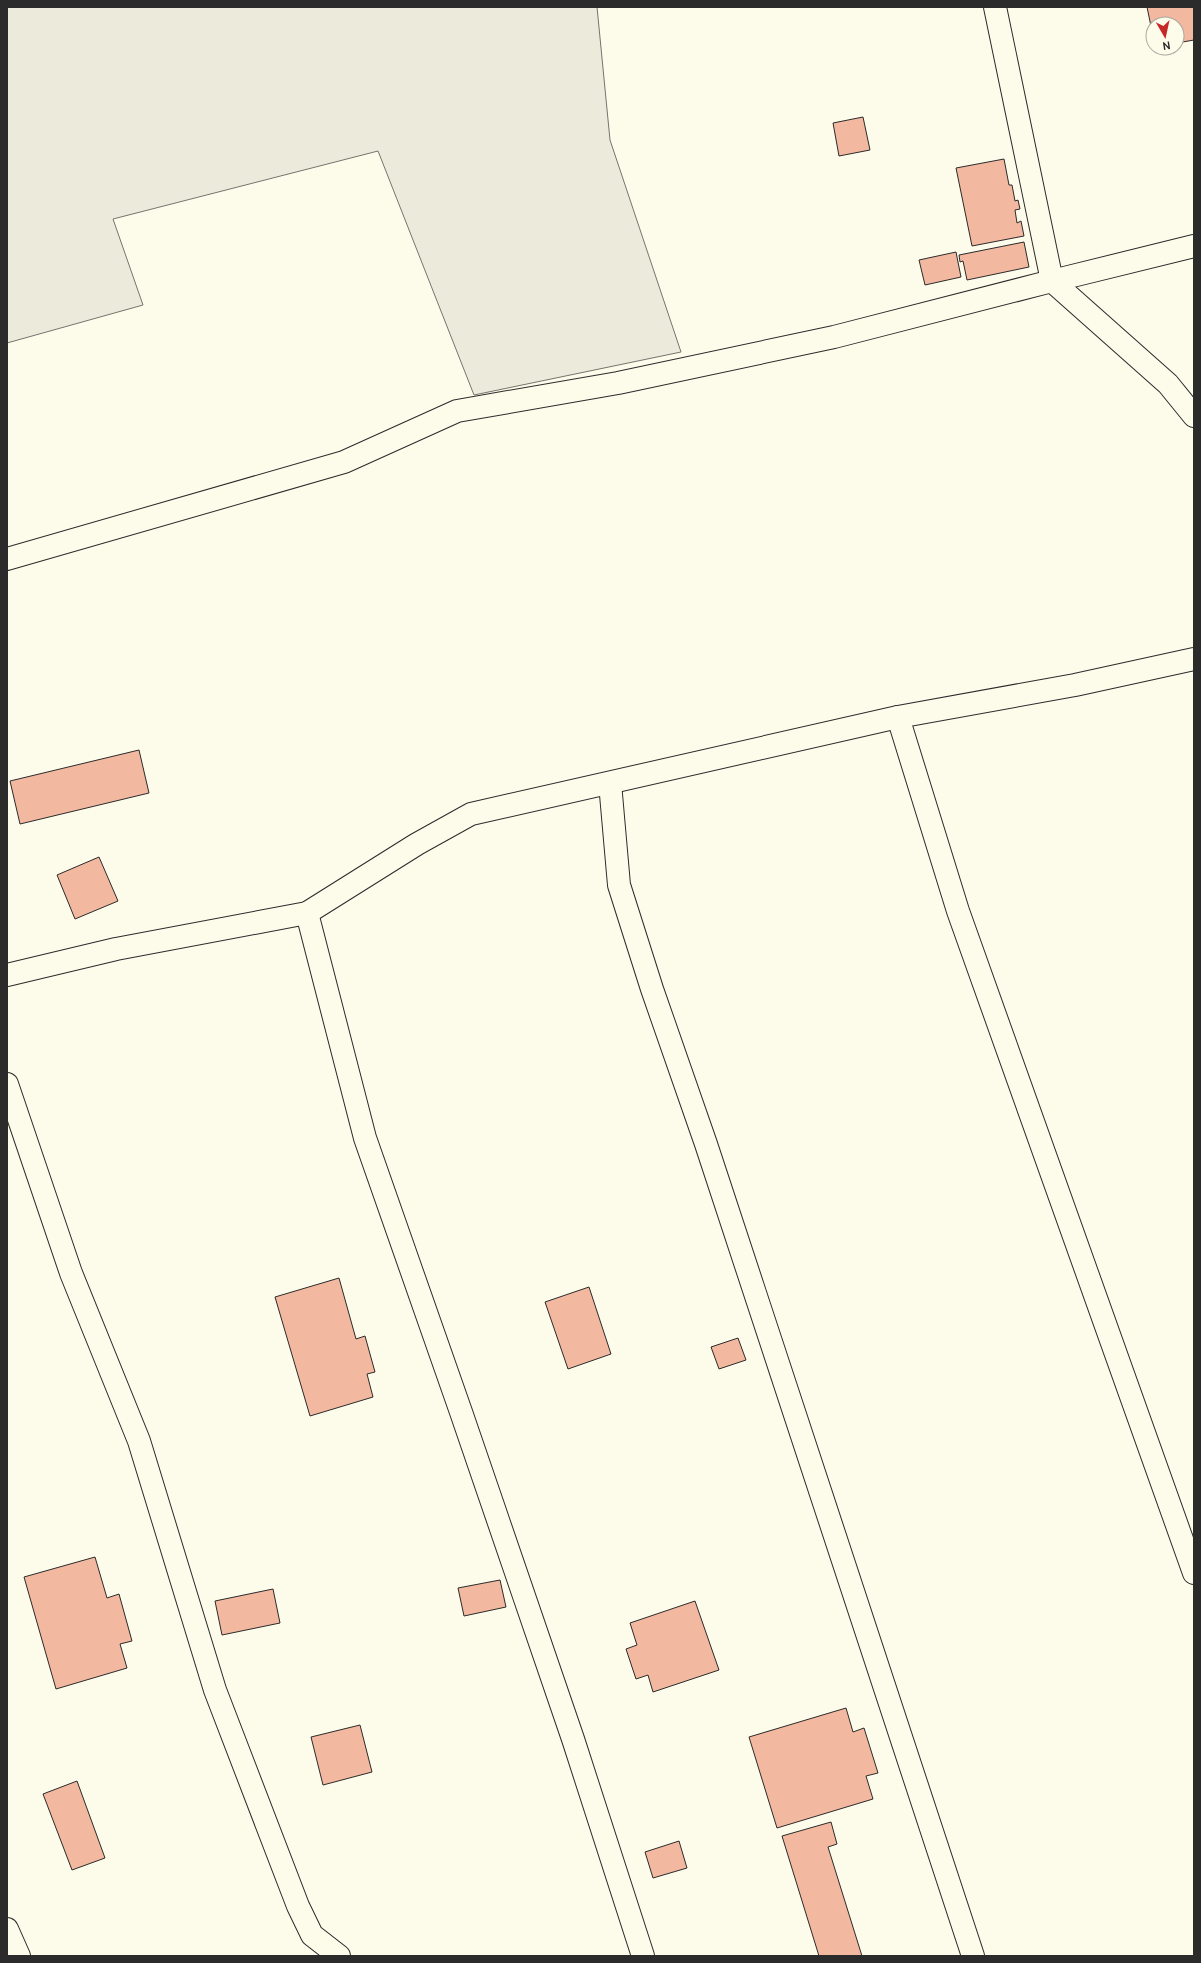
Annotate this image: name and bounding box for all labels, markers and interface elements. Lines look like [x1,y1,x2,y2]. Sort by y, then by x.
north arrow [1145,16,1185,56]
text: N [1162,38,1172,53]

